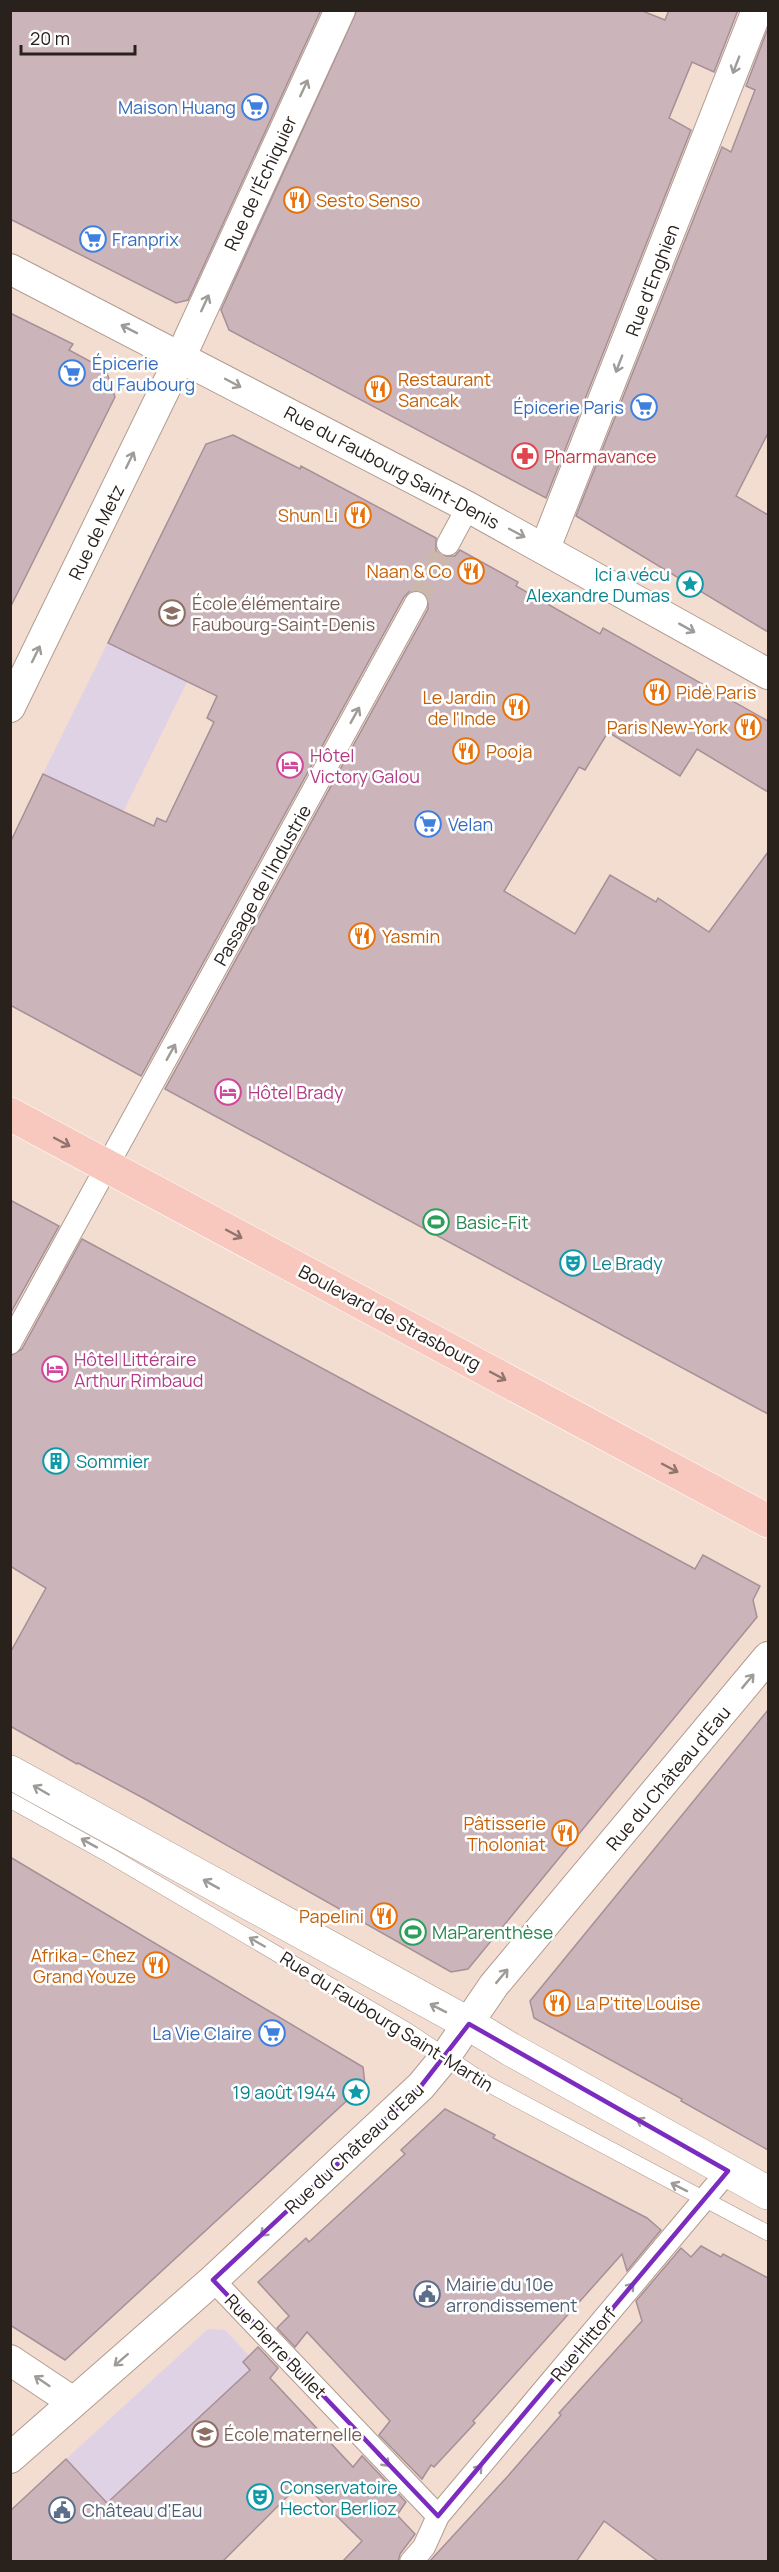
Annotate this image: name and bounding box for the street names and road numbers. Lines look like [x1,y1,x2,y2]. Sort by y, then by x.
street label: Rue de l'Échiquier [218,111,302,254]
street label: Rue d'Enghien [620,221,684,339]
street label: Rue du Faubourg Saint-Denis [280,400,504,534]
street label: Rue de Metz [63,480,129,584]
street label: Passage de l'Industrie [208,800,316,970]
street label: Boulevard de Strasbourg [295,1259,485,1375]
street label: Rue du Château d'Eau [600,1701,736,1855]
street label: Rue du Faubourg Saint-Martin [276,1945,498,2097]
street label: Rue du Château d'Eau [279,2077,429,2219]
street label: Rue Pierre Bullet [220,2289,332,2403]
street label: Rue Hittorf [545,2302,621,2386]

